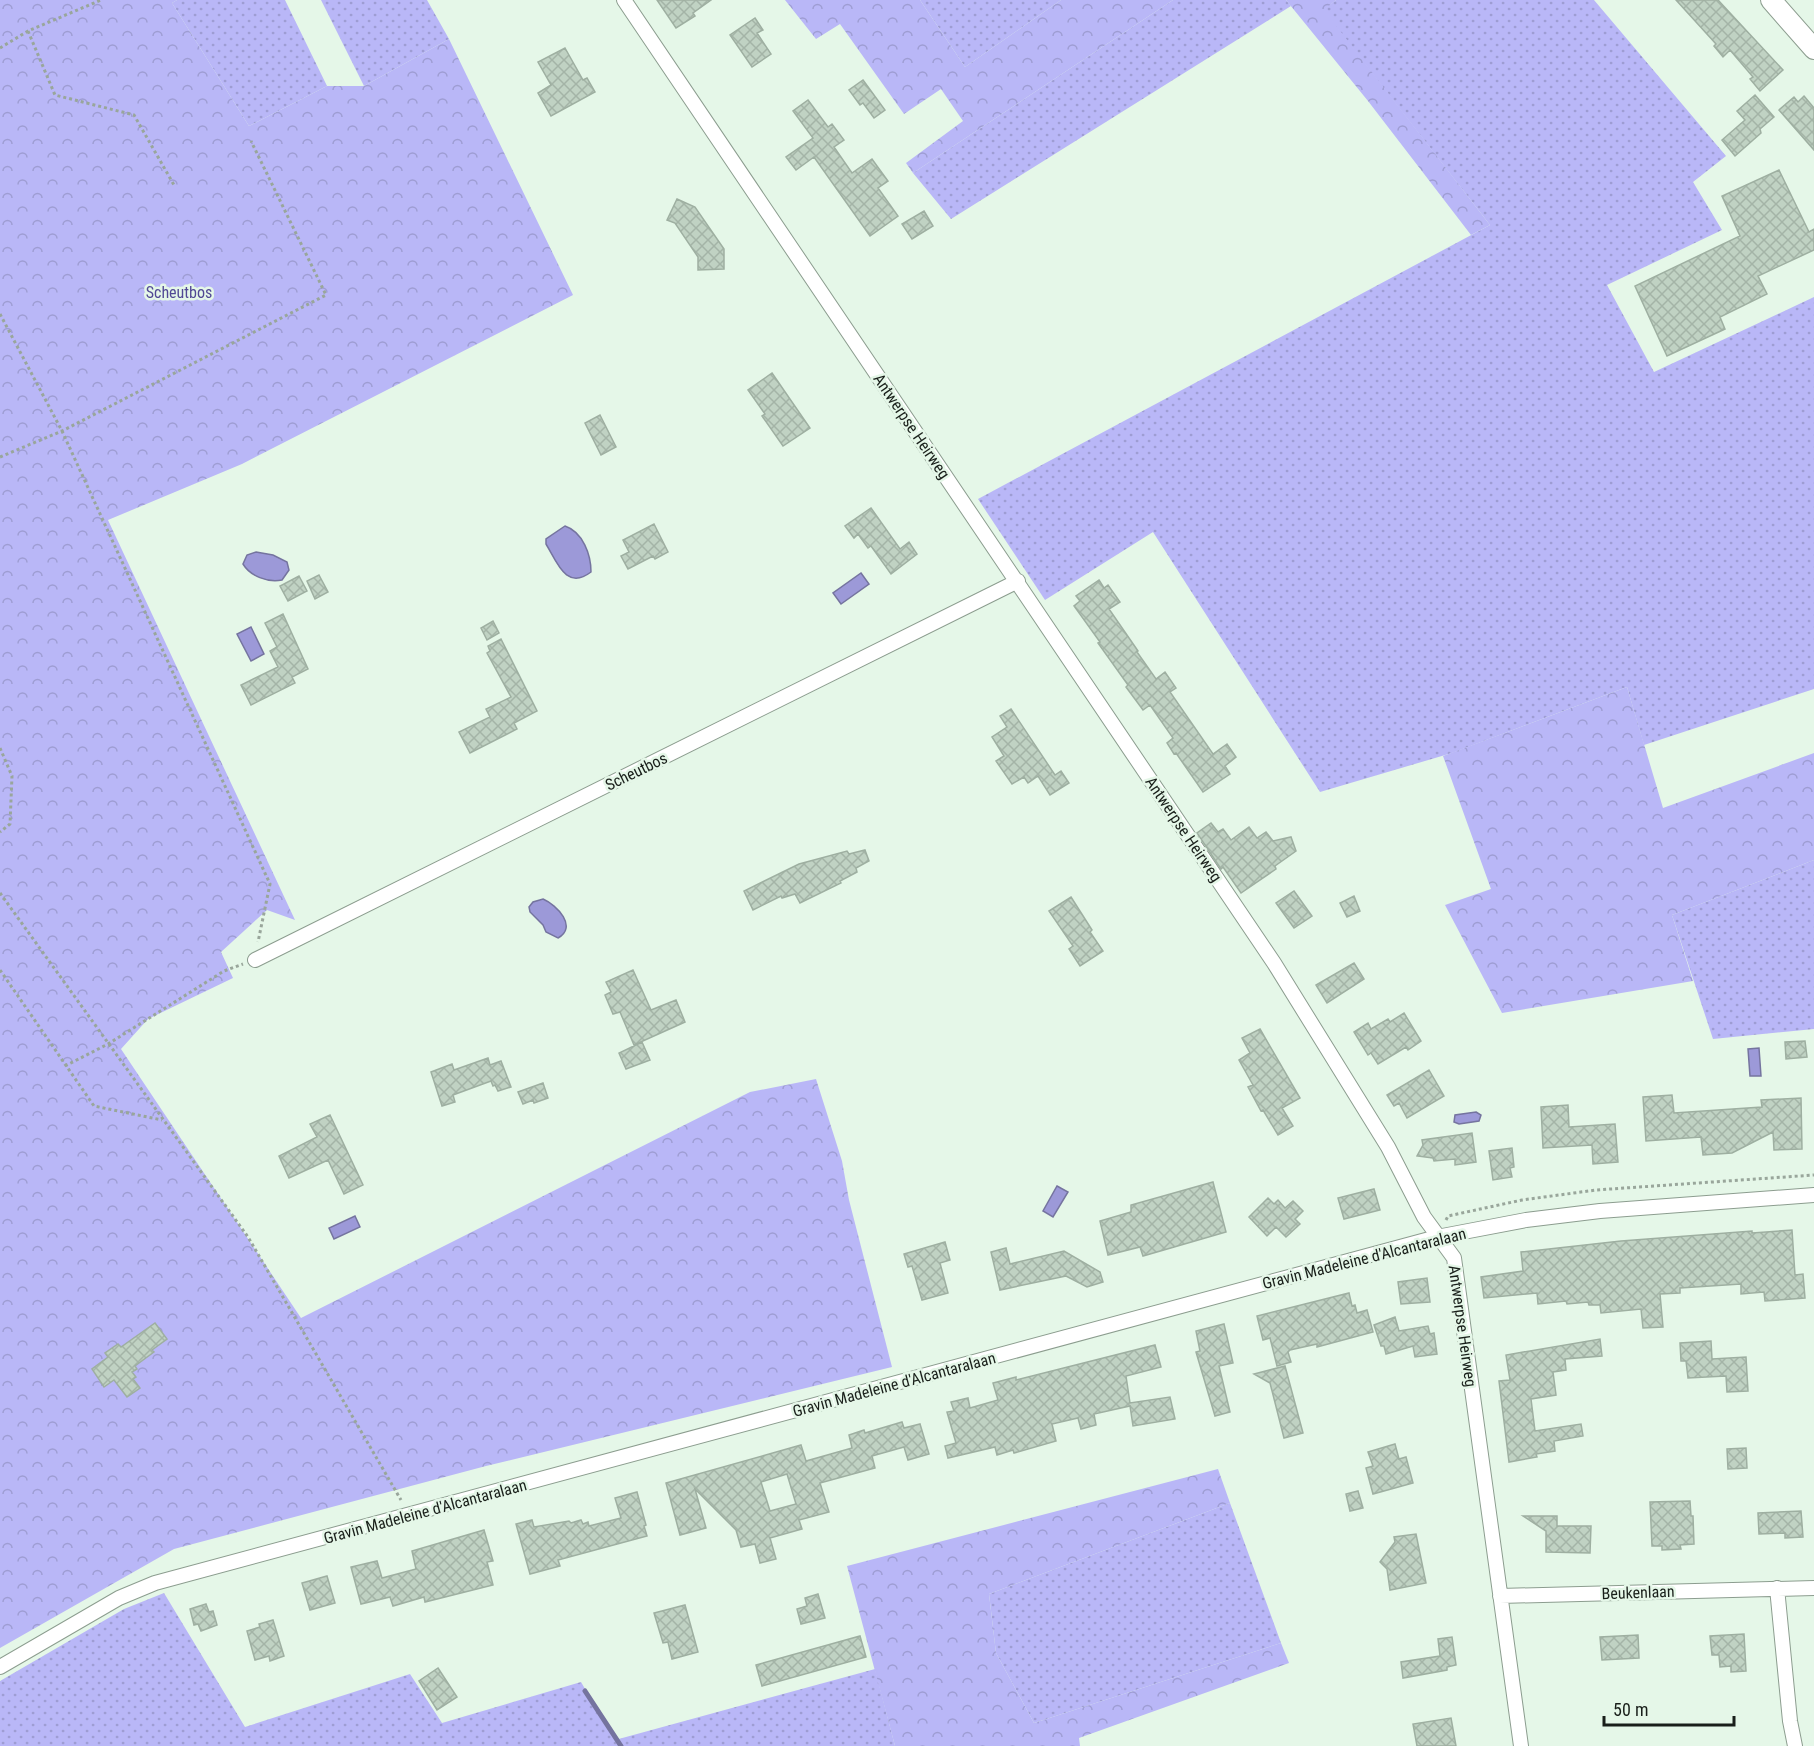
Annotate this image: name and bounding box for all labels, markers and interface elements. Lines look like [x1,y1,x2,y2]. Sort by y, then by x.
park label: Scheutbos [146,283,212,302]
street label: Antwerpse Heirweg [869,370,954,482]
street label: Scheutbos [602,748,670,795]
street label: Antwerpse Heirweg [1141,773,1226,885]
street label: Gravin Madeleine d'Alcantaralaan [1260,1224,1468,1293]
street label: Antwerpse Heirweg [1445,1264,1480,1388]
street label: Gravin Madeleine d'Alcantaralaan [791,1348,998,1421]
street label: Gravin Madeleine d'Alcantaralaan [322,1475,529,1548]
street label: Beukenlaan [1601,1582,1675,1603]
scale bar [1604,1689,1734,1727]
text: 50 m [1613,1699,1648,1720]

